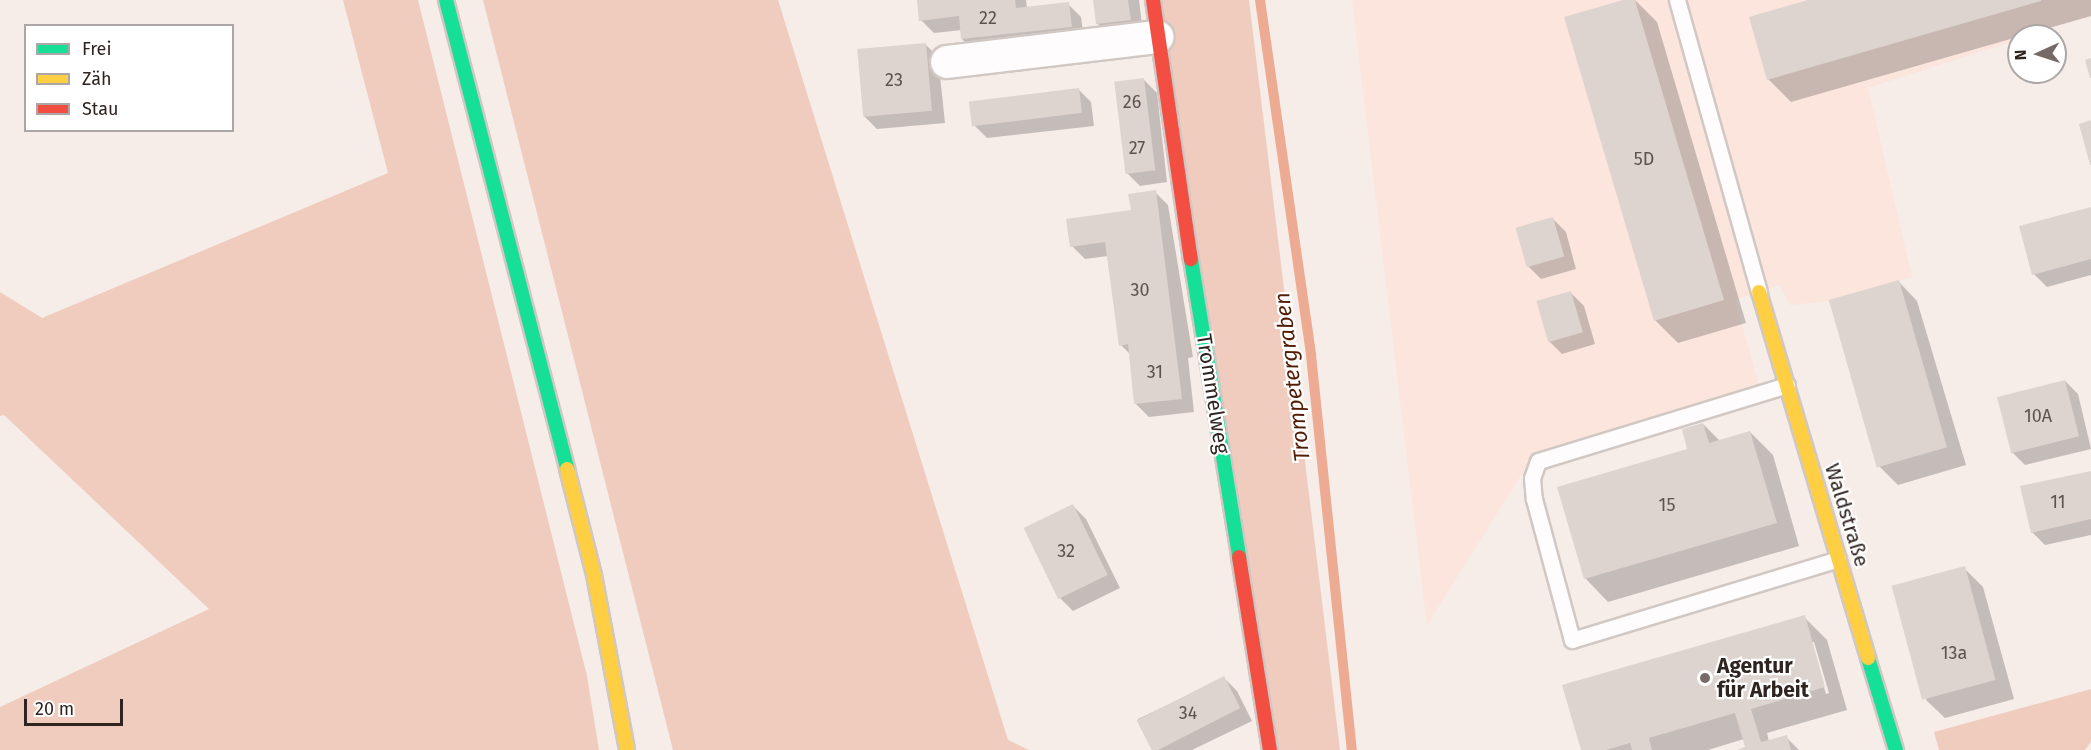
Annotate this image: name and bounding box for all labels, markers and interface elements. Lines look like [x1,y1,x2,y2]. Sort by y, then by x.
house number: 22 [979,7,997,29]
legend [24,24,234,132]
north arrow [2007,24,2067,84]
text: Frei [82,38,112,60]
text: N [2011,49,2030,61]
text: Zäh [82,68,111,90]
house number: 23 [885,69,903,91]
house number: 26 [1123,91,1141,113]
text: Stau [82,98,118,120]
house number: 27 [1129,137,1145,159]
house number: 5D [1634,148,1654,170]
house number: 30 [1130,279,1150,301]
water label: Trompetergraben [1269,291,1315,463]
street label: Trommelweg [1191,332,1235,456]
house number: 31 [1147,361,1163,383]
house number: 10A [2024,405,2052,427]
street label: Waldstraße [1819,460,1875,570]
house number: 11 [2050,491,2066,513]
house number: 15 [1659,494,1675,516]
house number: 32 [1057,540,1075,562]
house number: 13a [1941,642,1967,664]
place label: Agentur für Arbeit [1717,653,1809,703]
marker: Agentur für Arbeit [1698,671,1712,685]
scale bar [27,687,126,725]
text: 20 m [35,698,74,720]
house number: 34 [1179,702,1197,724]

